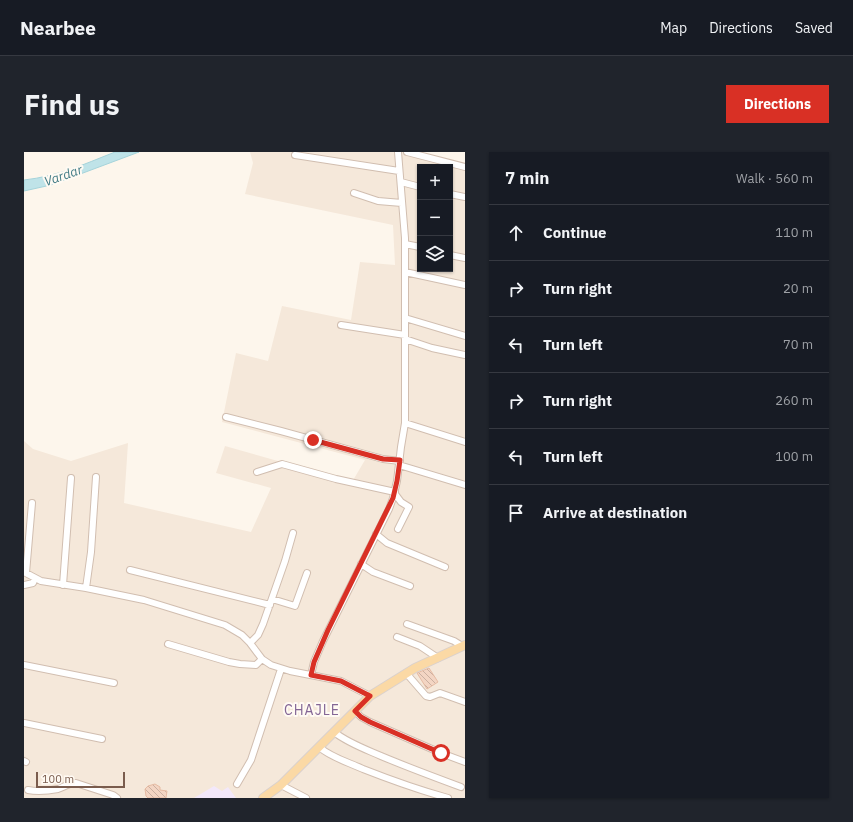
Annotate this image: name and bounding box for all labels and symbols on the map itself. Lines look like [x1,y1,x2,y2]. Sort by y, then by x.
water label: Vardar [42,161,86,190]
route end [304,431,322,449]
district label: CHAJLE [284,701,340,719]
route start [432,744,450,762]
scale bar [36,770,125,789]

